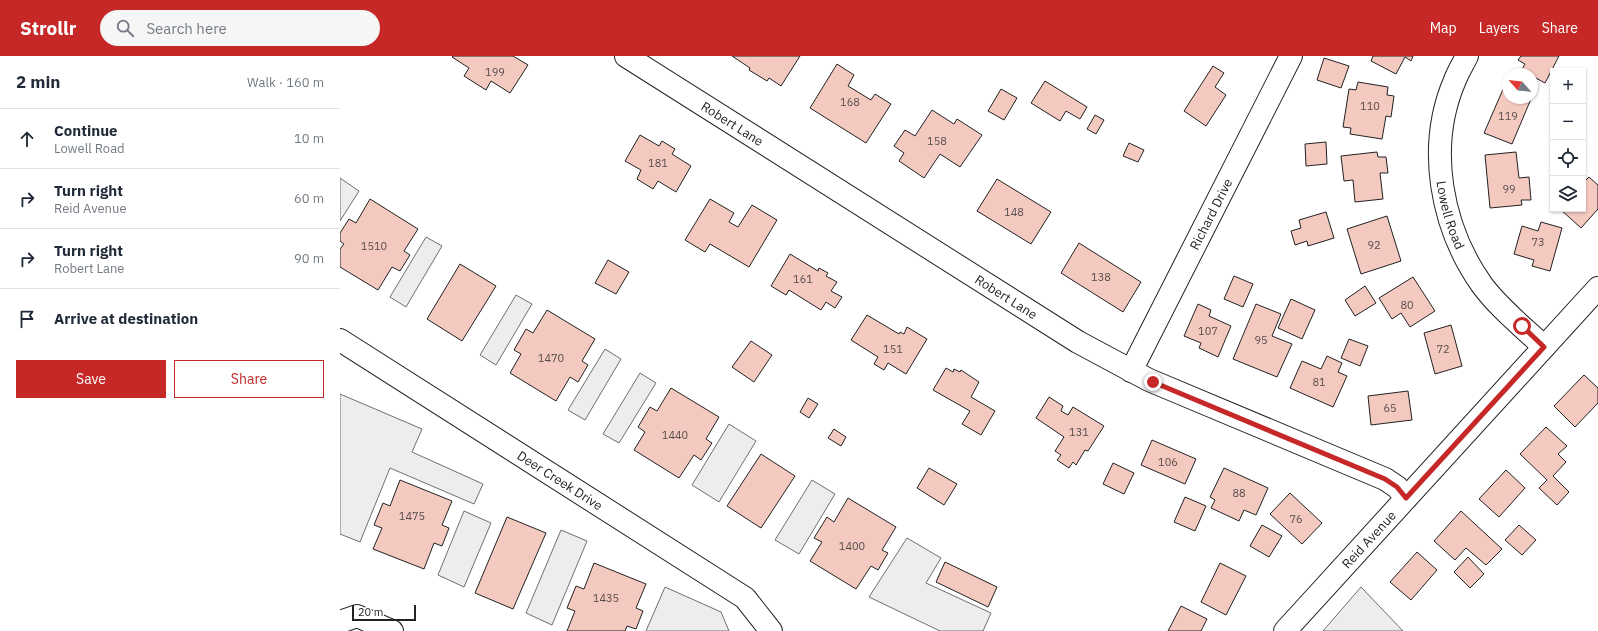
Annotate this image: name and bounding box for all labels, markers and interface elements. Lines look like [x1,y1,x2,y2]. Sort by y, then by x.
search box [100,10,380,46]
text: Strollr [20,16,76,40]
icon: search [114,17,136,39]
text: Search here [146,19,227,38]
text: Map [1430,19,1457,37]
text: Layers [1479,19,1520,37]
text: Share [1542,19,1578,37]
house number: 199 [485,65,505,79]
north arrow [1502,68,1538,104]
map controls [1550,68,1586,212]
button: + [1550,68,1586,104]
text: 2 min [16,71,60,93]
text: Walk · 160 m [247,74,324,91]
house number: 168 [840,95,860,109]
street label: Robert Lane [698,98,767,150]
house number: 110 [1360,99,1380,113]
button: − [1550,104,1586,140]
house number: 119 [1498,109,1518,123]
text: Continue [54,121,118,140]
icon: ahead [16,128,38,150]
text: 10 m [294,130,324,147]
house number: 158 [927,134,947,148]
text: Lowell Road [54,140,125,157]
button: locate [1550,140,1586,176]
house number: 181 [648,156,668,170]
street label: Richard Drive [1186,176,1236,253]
button: layers [1550,176,1586,212]
street label: Lowell Road [1433,180,1468,252]
text: Turn right [54,181,123,200]
house number: 99 [1502,182,1516,196]
icon: right [16,188,38,210]
text: 60 m [294,190,324,207]
text: Reid Avenue [54,200,127,217]
house number: 148 [1004,205,1024,219]
house number: 73 [1531,235,1545,249]
house number: 92 [1367,238,1381,252]
house number: 1510 [361,239,387,253]
text: Turn right [54,241,123,260]
icon: right [16,248,38,270]
text: 90 m [294,250,324,267]
text: Robert Lane [54,260,125,277]
house number: 138 [1091,270,1111,284]
street label: Robert Lane [972,271,1040,323]
house number: 161 [793,272,813,286]
house number: 80 [1400,298,1414,312]
icon: arrive [16,308,38,330]
text: Arrive at destination [54,309,198,328]
route start [1513,317,1531,335]
house number: 107 [1198,324,1218,338]
house number: 95 [1254,333,1268,347]
house number: 151 [883,342,903,356]
house number: 72 [1436,342,1450,356]
house number: 1470 [538,351,564,365]
button: Save [16,360,166,398]
button: Share [174,360,324,398]
route end [1144,373,1162,391]
house number: 81 [1312,375,1326,389]
house number: 65 [1383,401,1397,415]
house number: 131 [1069,425,1089,439]
house number: 1440 [662,428,688,442]
street label: Deer Creek Drive [514,447,606,514]
house number: 106 [1158,455,1178,469]
house number: 88 [1232,486,1246,500]
street label: Reid Avenue [1338,507,1400,572]
house number: 1475 [399,509,425,523]
house number: 76 [1289,512,1303,526]
house number: 1400 [839,539,865,553]
house number: 1435 [593,591,619,605]
scale bar [352,603,416,622]
text: 20 m [358,605,383,619]

